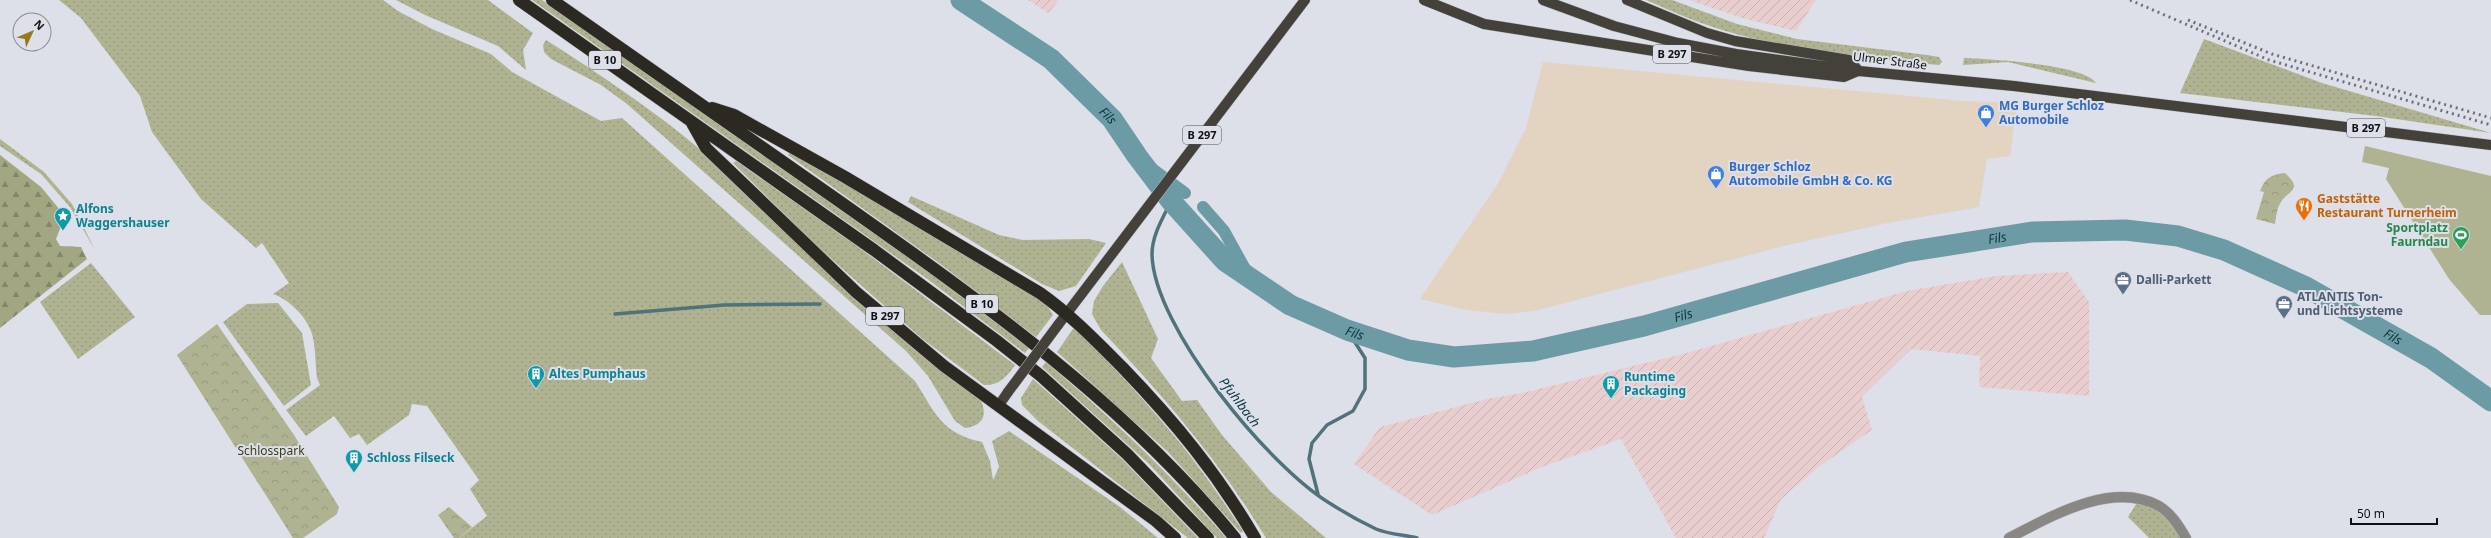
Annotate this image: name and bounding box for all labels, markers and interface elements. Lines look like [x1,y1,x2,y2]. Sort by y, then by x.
north arrow [12,12,52,52]
text: N [31,16,48,33]
road number: B 297 [1653,45,1691,63]
street label: Ulmer Straße [1852,48,1928,74]
road number: B 10 [589,51,621,69]
place label: MG Burger Schloz Automobile [1999,97,2104,128]
water label: Fils [1095,102,1122,128]
shop icon: MG Burger Schloz Automobile [1976,103,1996,128]
road number: B 297 [2347,119,2385,137]
road number: B 297 [1183,126,1221,144]
place label: Burger Schloz Automobile GmbH & Co. KG [1729,158,1893,189]
shop icon: Burger Schloz Automobile GmbH & Co. KG [1706,164,1726,189]
place label: Gaststätte Restaurant Turnerheim [2317,190,2457,221]
restaurant icon: Gaststätte Restaurant Turnerheim [2294,196,2314,221]
place label: Alfons Waggershauser [76,200,170,231]
place icon: Alfons Waggershauser [53,206,73,231]
place label: Sportplatz Faurndau [2386,219,2448,250]
sports icon: Sportplatz Faurndau [2451,225,2471,250]
water label: Fils [1987,227,2008,248]
office icon: Dalli-Parkett [2113,270,2133,295]
place label: Dalli-Parkett [2136,271,2212,288]
place label: ATLANTIS Ton- und Lichtsysteme [2297,288,2403,319]
office icon: ATLANTIS Ton- und Lichtsysteme [2274,294,2294,319]
road number: B 10 [966,295,998,313]
water label: Fils [1672,304,1695,326]
road number: B 297 [866,307,904,325]
water label: Fils [1343,321,1367,344]
water label: Fils [2381,324,2406,349]
building icon: Altes Pumphaus [526,364,546,389]
place label: Altes Pumphaus [549,365,646,382]
place label: Runtime Packaging [1624,368,1686,399]
water label: Pfuhlbach [1215,373,1265,431]
building icon: Runtime Packaging [1601,374,1621,399]
park label: Schlosspark [237,442,305,459]
building icon: Schloss Filseck [344,448,364,473]
place label: Schloss Filseck [367,449,455,466]
scale bar [2351,500,2437,526]
text: 50 m [2357,505,2385,522]

